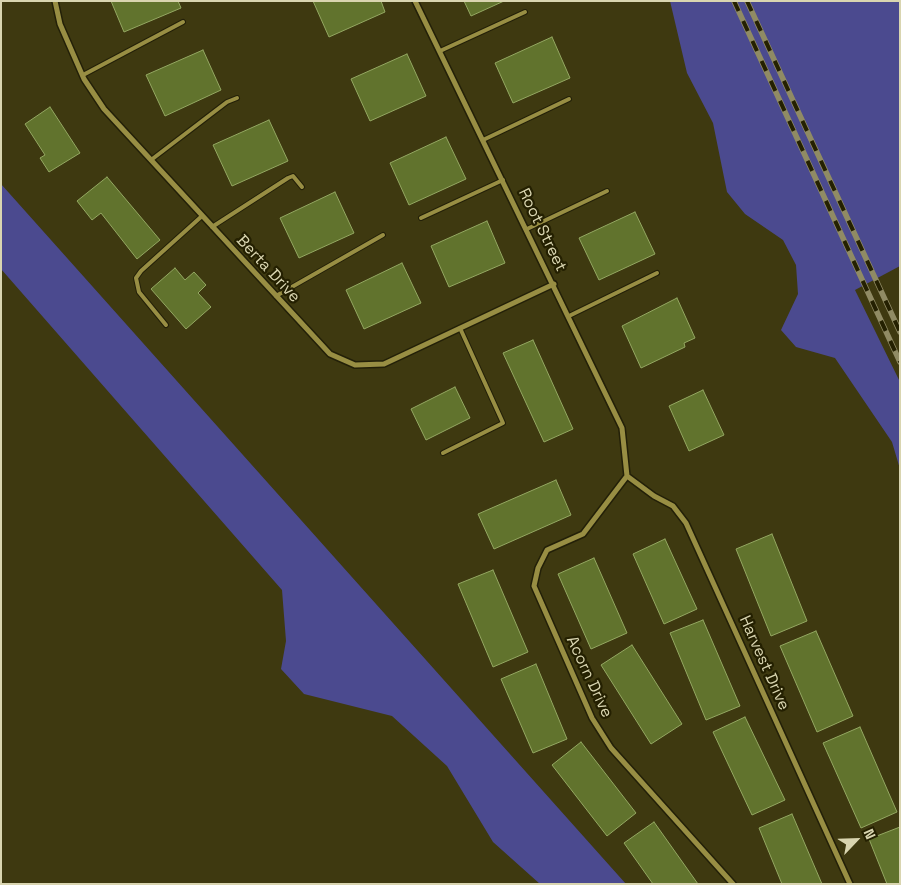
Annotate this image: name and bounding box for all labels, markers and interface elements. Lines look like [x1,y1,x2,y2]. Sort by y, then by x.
street label: Root Street [514,185,570,275]
street label: Berta Drive [232,231,304,307]
street label: Harvest Drive [735,613,793,713]
street label: Acorn Drive [562,633,616,721]
north arrow [831,815,881,865]
text: N [860,826,880,842]

